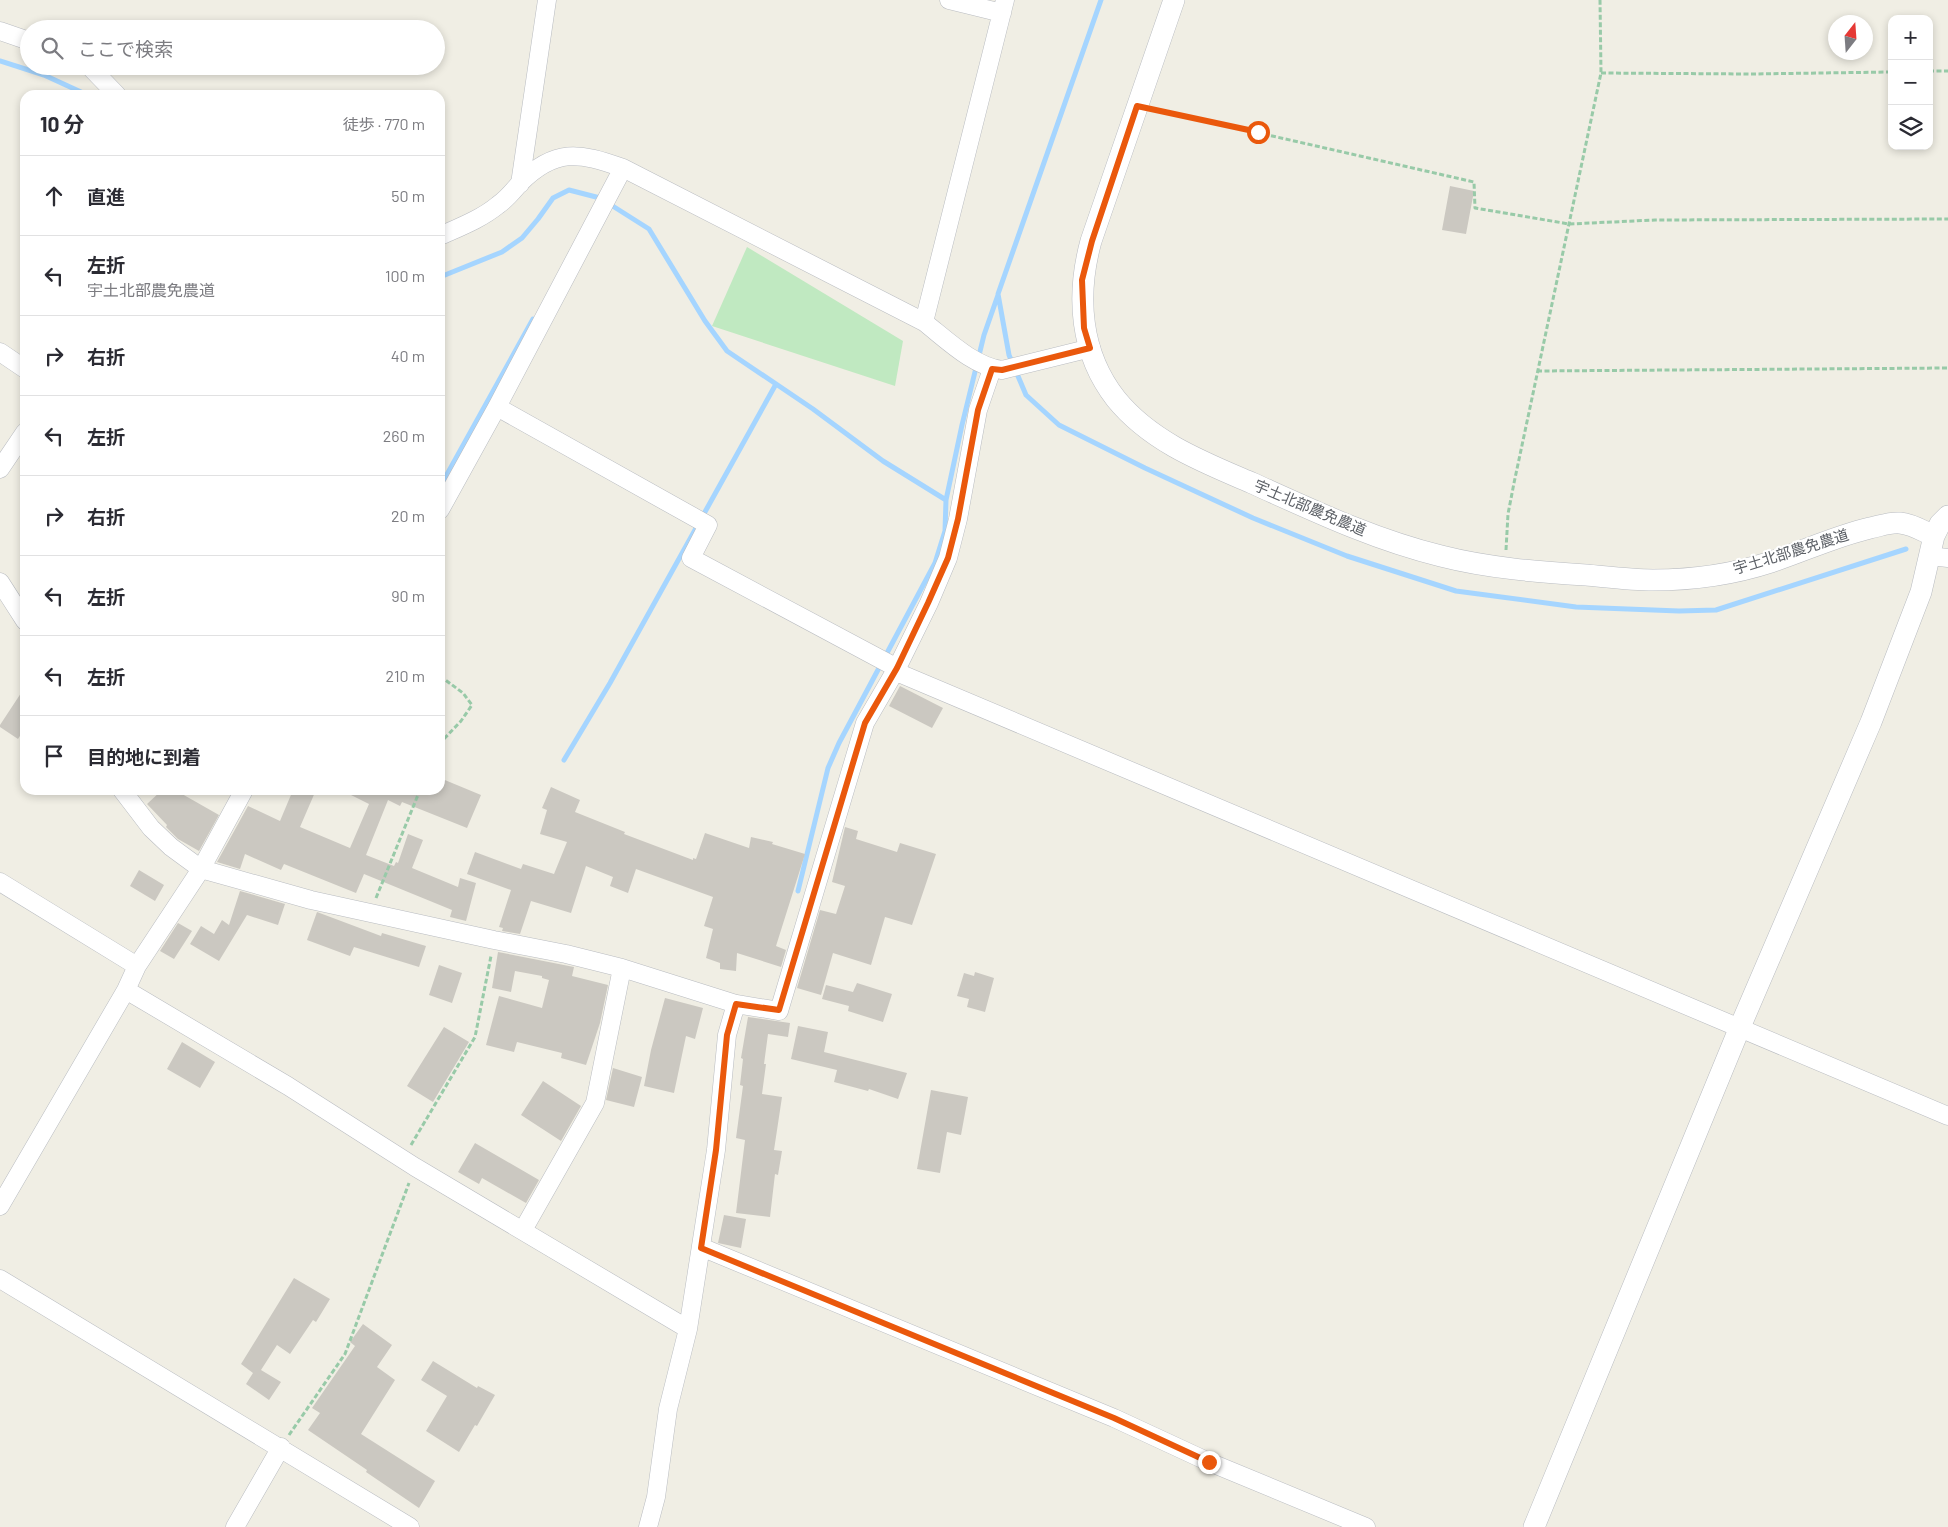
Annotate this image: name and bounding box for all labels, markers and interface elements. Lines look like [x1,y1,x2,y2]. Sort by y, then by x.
north arrow [1828,15,1873,60]
map controls [1888,15,1933,150]
button: + [1888,15,1933,60]
search box [20,20,445,75]
icon: search [38,34,66,62]
text: ここで検索 [78,37,173,60]
button: − [1888,60,1933,105]
button: layers [1888,105,1933,150]
text: 10 分 [40,111,85,136]
text: 徒歩 · 770 m [343,114,425,133]
route start [1247,121,1270,144]
icon: ahead [40,182,68,210]
text: 直進 [87,185,125,208]
text: 50 m [391,186,425,205]
text: 左折 [87,253,125,276]
icon: left [40,262,68,290]
text: 100 m [385,266,425,285]
text: 宇土北部農免農道 [87,280,215,299]
icon: right [40,342,68,370]
text: 右折 [87,345,125,368]
text: 40 m [391,346,425,365]
icon: left [40,422,68,450]
text: 左折 [87,425,125,448]
text: 260 m [383,426,425,445]
street label: 宇土北部農免農道 [1252,475,1369,539]
icon: right [40,502,68,530]
text: 右折 [87,505,125,528]
text: 20 m [391,506,425,525]
street label: 宇土北部農免農道 [1731,525,1851,577]
icon: left [40,582,68,610]
text: 左折 [87,585,125,608]
text: 90 m [391,586,425,605]
icon: left [40,662,68,690]
text: 左折 [87,665,125,688]
text: 210 m [386,666,425,685]
icon: arrive [40,742,68,770]
text: 目的地に到着 [87,745,201,768]
route end [1198,1451,1221,1474]

